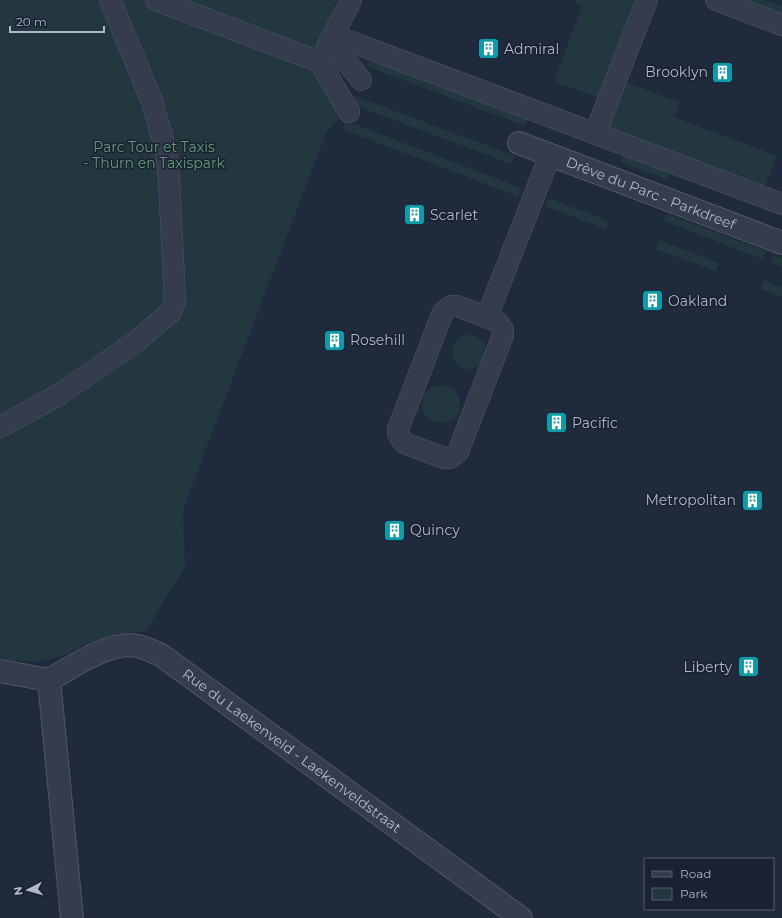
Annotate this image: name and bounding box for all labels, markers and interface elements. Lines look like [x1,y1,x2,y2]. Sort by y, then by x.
scale bar [10,8,104,34]
text: 20 m [16,14,47,29]
building icon: Admiral [475,36,501,62]
place label: Admiral [504,40,559,58]
building icon: Brooklyn [710,59,736,85]
place label: Brooklyn [645,63,708,81]
park label: Parc Tour et Taxis - Thurn en Taxispark [83,138,225,172]
street label: Drève du Parc - Parkdreef [564,153,739,234]
building icon: Scarlet [401,202,427,228]
place label: Scarlet [430,206,478,224]
building icon: Oakland [639,288,665,314]
place label: Oakland [668,292,727,310]
building icon: Rosehill [321,327,347,353]
place label: Rosehill [350,331,405,349]
building icon: Pacific [544,410,570,436]
place label: Pacific [572,414,618,432]
building icon: Metropolitan [739,487,765,513]
place label: Metropolitan [645,491,736,509]
building icon: Quincy [382,517,408,543]
place label: Quincy [410,521,460,539]
building icon: Liberty [735,654,761,680]
place label: Liberty [683,658,732,676]
street label: Rue du Laekenveld - Laekenveldstraat [179,665,405,837]
legend [644,858,774,910]
text: Road [680,866,711,881]
north arrow [8,870,48,910]
text: N [11,886,25,896]
text: Park [680,886,708,901]

